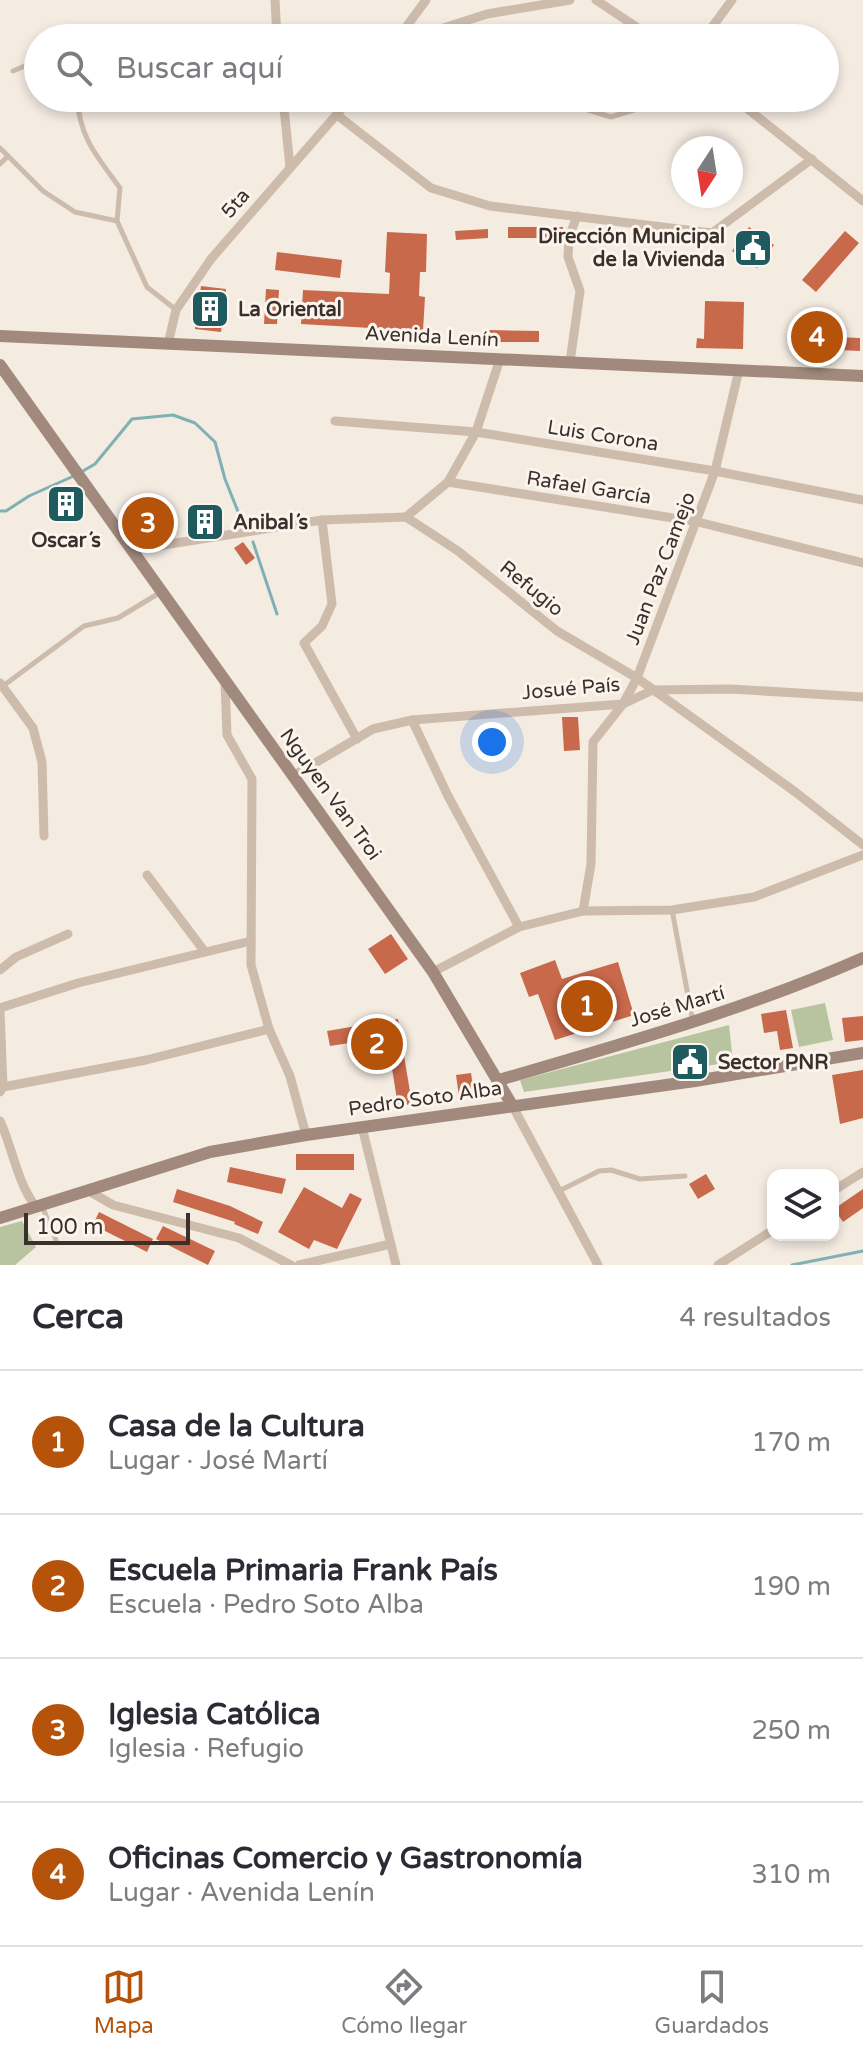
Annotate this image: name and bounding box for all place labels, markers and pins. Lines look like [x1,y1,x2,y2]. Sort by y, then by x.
place label: Dirección Municipal de la Vivienda [538,225,725,272]
public building icon: Dirección Municipal de la Vivienda [732,227,774,269]
building icon: La Oriental [189,288,231,330]
place label: La Oriental [238,298,342,322]
pin: 4 [791,307,843,367]
building icon: Oscar´s [45,483,87,525]
pin: 3 [122,493,174,553]
building icon: Anibal´s [184,501,226,543]
place label: Anibal´s [233,511,309,535]
place label: Oscar´s [31,529,101,553]
pin: 1 [561,976,613,1036]
pin: 2 [351,1014,403,1074]
public building icon: Sector PNR [669,1041,711,1083]
place label: Sector PNR [718,1051,829,1075]

